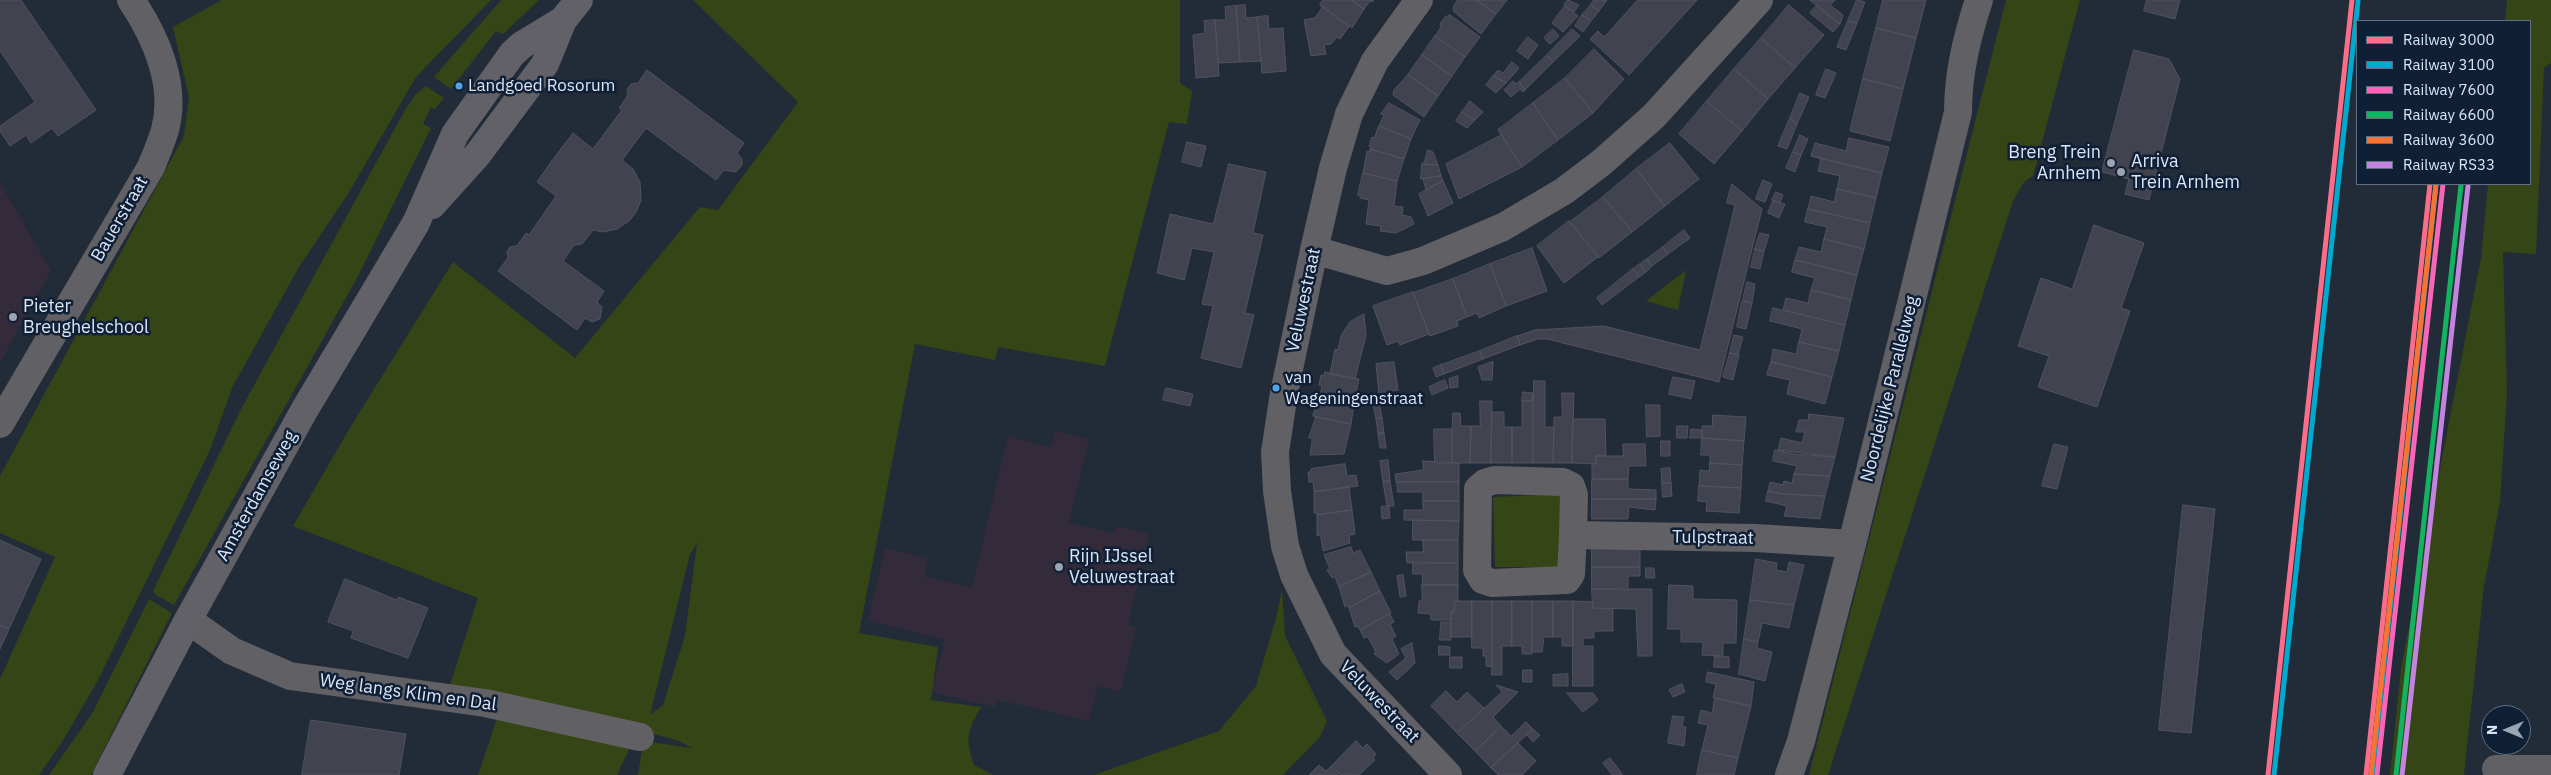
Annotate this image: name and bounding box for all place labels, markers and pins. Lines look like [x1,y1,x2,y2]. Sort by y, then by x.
place label: Landgoed Rosorum [468,76,615,96]
marker: Landgoed Rosorum [454,81,464,91]
place label: Breng Trein Arnhem [2008,142,2101,184]
place label: Arriva Trein Arnhem [2131,151,2240,193]
marker: Breng Trein Arnhem [2105,157,2117,169]
marker: Arriva Trein Arnhem [2115,166,2127,178]
place label: Pieter Breughelschool [23,296,149,338]
marker: Pieter Breughelschool [7,311,19,323]
place label: van Wageningenstraat [1285,368,1423,408]
marker: van Wageningenstraat [1271,383,1281,393]
place label: Rijn IJssel Veluwestraat [1069,546,1175,588]
marker: Rijn IJssel Veluwestraat [1053,561,1065,573]

